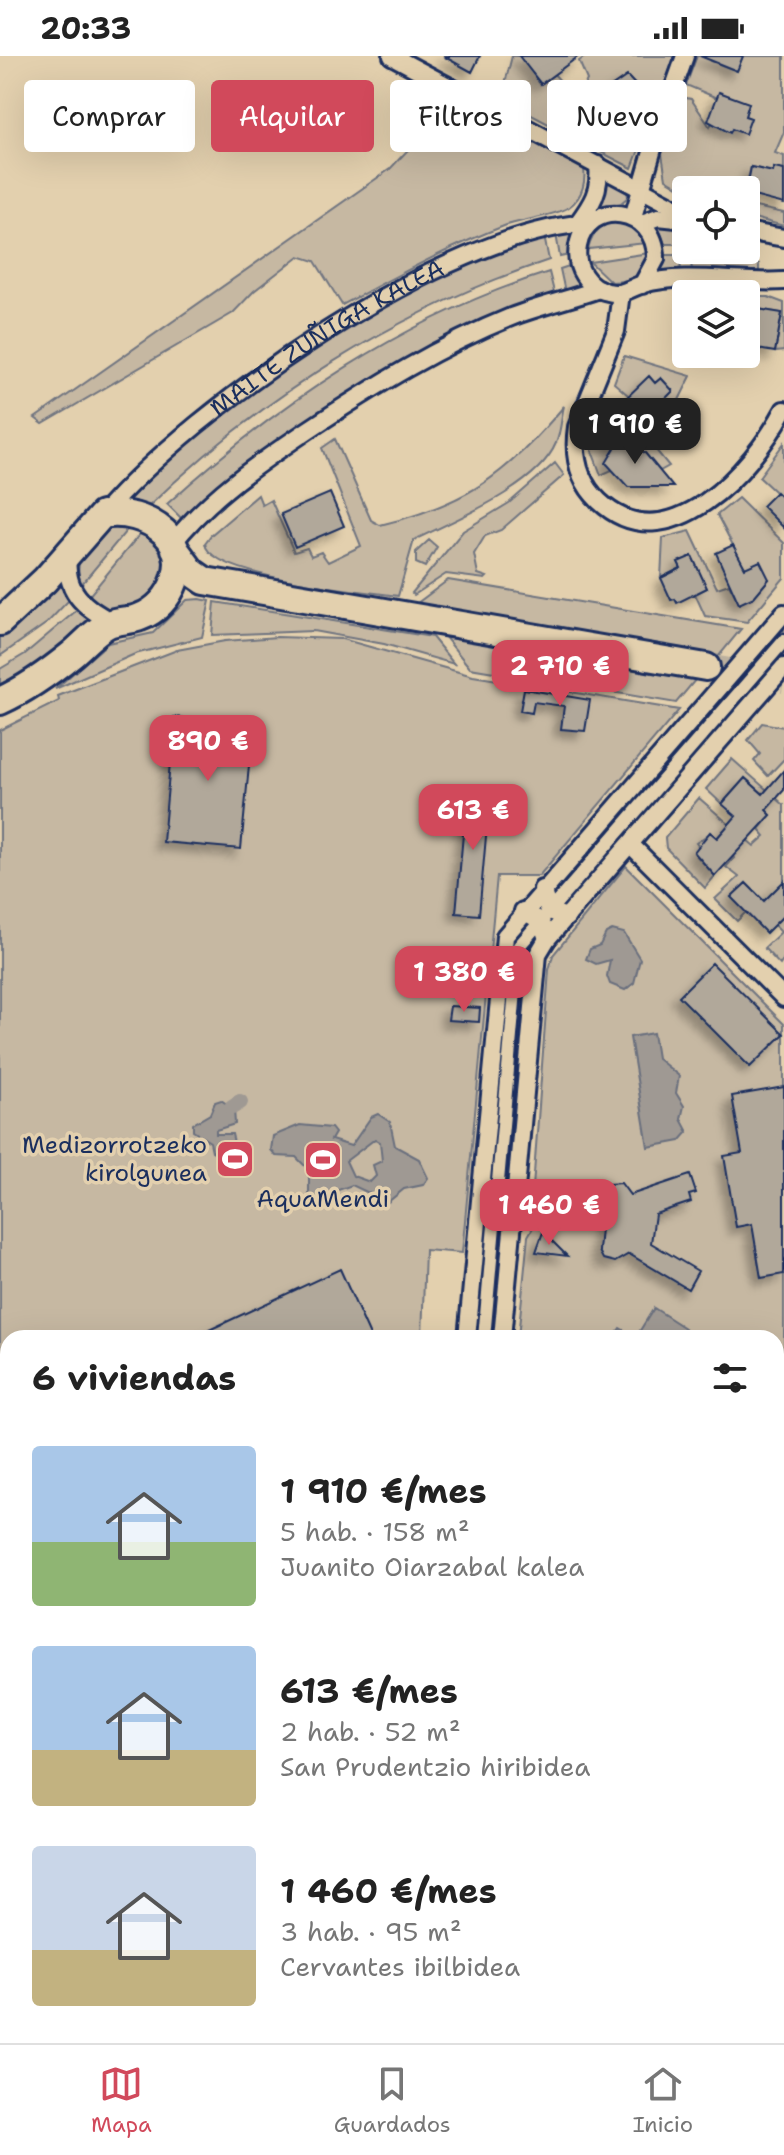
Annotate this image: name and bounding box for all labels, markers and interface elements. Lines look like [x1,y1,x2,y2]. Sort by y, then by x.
text: 20:33 [40,8,131,49]
chip: Comprar [24,80,195,152]
chip: Alquilar [211,80,374,152]
chip: Filtros [390,80,531,152]
chip: Nuevo [547,80,687,152]
map controls [672,176,760,368]
button: locate [672,176,760,264]
street label: MAITE ZUÑIGA KALEA [203,252,449,424]
button: layers [672,280,760,368]
pin: 1 910 € [561,398,709,466]
text: 1 910 € [588,406,682,441]
pin: 2 710 € [486,640,634,708]
text: 2 710 € [510,648,610,683]
pin: 890 € [152,715,264,783]
text: 890 € [167,723,249,758]
pin: 613 € [417,784,529,852]
text: 613 € [437,792,509,827]
pin: 1 380 € [390,946,538,1014]
text: 1 380 € [413,954,515,989]
place label: Medizorrotzeko kirolgunea [22,1129,207,1189]
sports icon: Medizorrotzeko kirolgunea [214,1138,256,1180]
sports icon: AquaMendi [302,1139,344,1181]
pin: 1 460 € [475,1179,623,1247]
place label: AquaMendi [257,1183,389,1215]
text: 1 460 € [498,1187,600,1222]
text: 6 viviendas [32,1355,236,1401]
icon: filters [708,1356,752,1400]
text: 1 910 €/mes [280,1468,487,1514]
icon: home [96,1478,192,1574]
text: 5 hab. · 158 m² [280,1514,470,1549]
text: Juanito Oiarzabal kalea [280,1549,584,1584]
text: 613 €/mes [280,1668,458,1714]
icon: home [96,1678,192,1774]
text: 2 hab. · 52 m² [280,1714,461,1749]
text: San Prudentzio hiribidea [280,1749,590,1784]
text: 1 460 €/mes [280,1868,497,1914]
icon: home [96,1878,192,1974]
text: 3 hab. · 95 m² [280,1914,462,1949]
text: Cervantes ibilbidea [280,1949,520,1984]
tab: Mapa [91,2062,152,2139]
tab: Guardados [334,2062,451,2139]
tab: Inicio [633,2062,693,2139]

